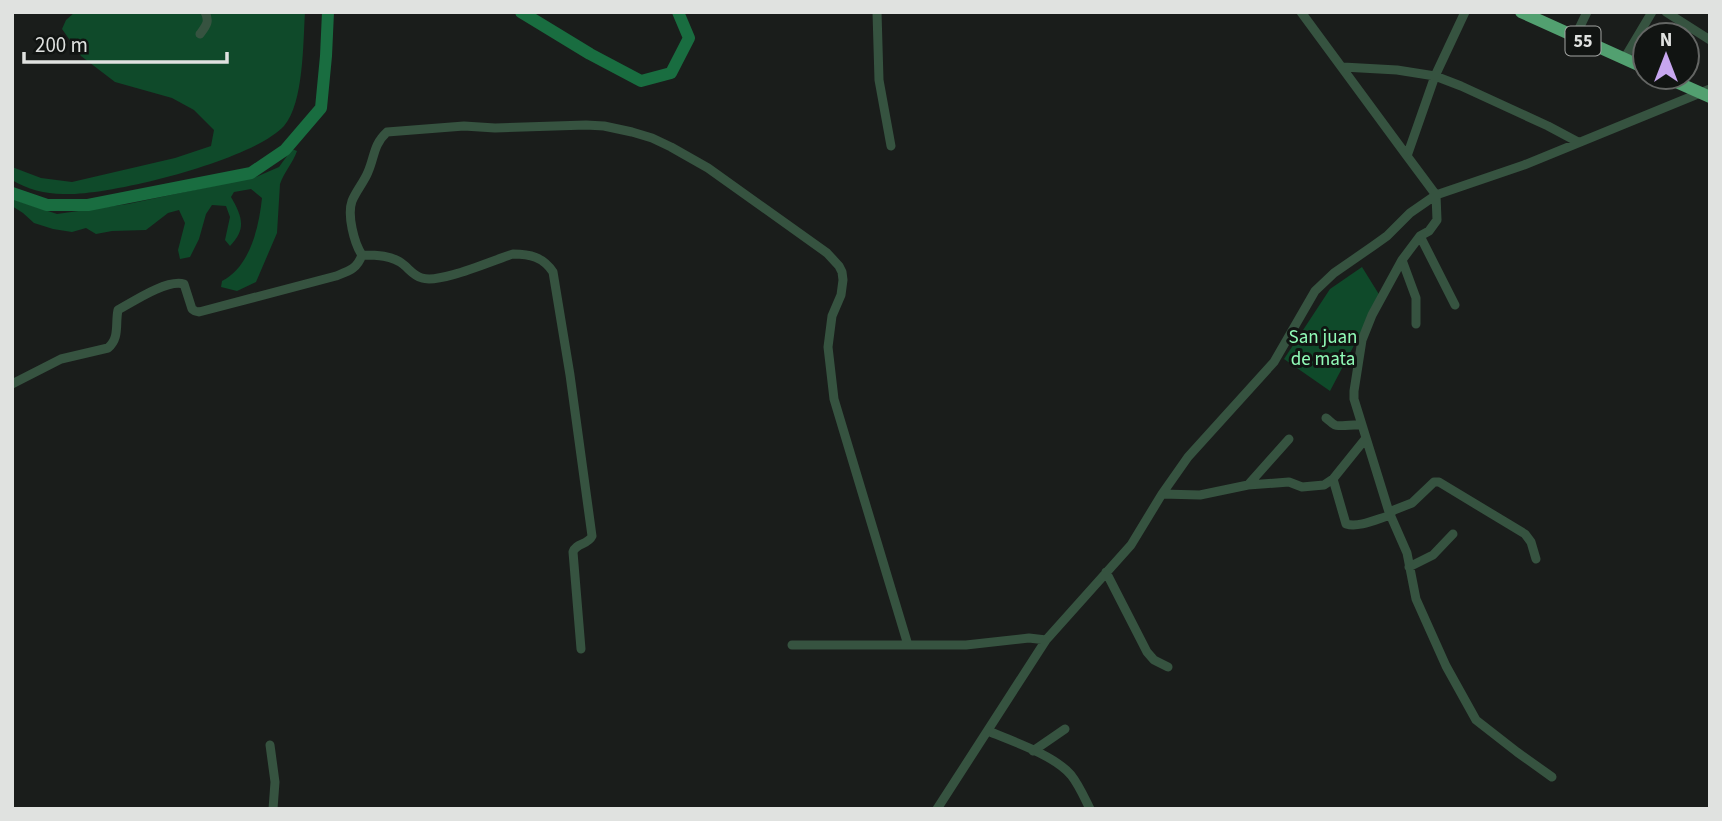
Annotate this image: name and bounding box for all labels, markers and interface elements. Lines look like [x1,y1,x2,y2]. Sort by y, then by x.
scale bar [24,21,228,65]
north arrow [1631,21,1701,91]
road number: 55 [1566,26,1600,56]
text: N [1660,27,1672,54]
text: 200 m [35,30,88,60]
park label: San juan de mata [1289,324,1357,373]

